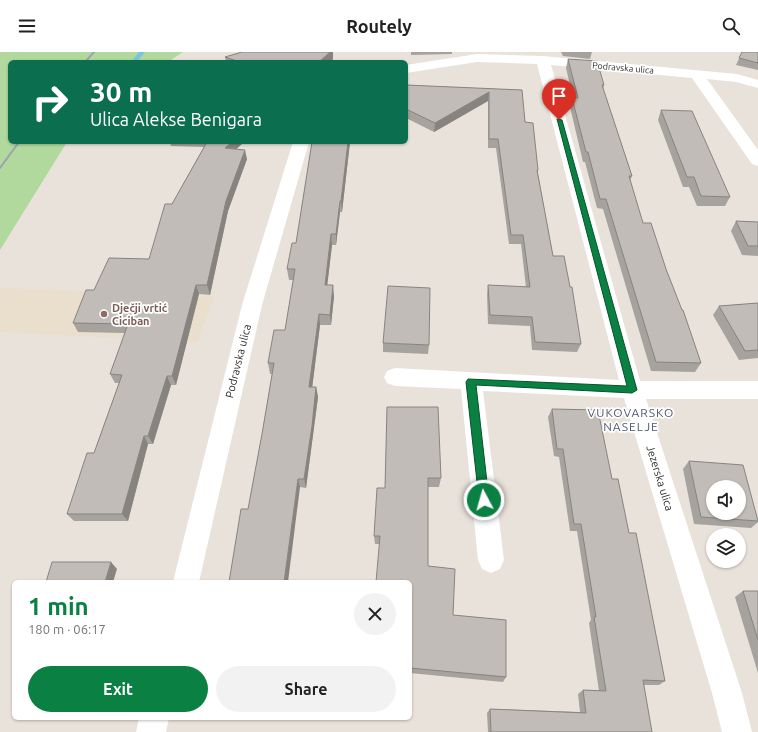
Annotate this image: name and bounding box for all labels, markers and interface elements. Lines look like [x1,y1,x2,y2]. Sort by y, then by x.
icon: menu [16,15,38,37]
icon: search [720,15,742,37]
text: Routely [346,16,412,36]
street label: Podravska ulica [592,60,654,76]
icon: right [24,76,76,128]
text: 30 m [90,76,152,107]
pin [542,79,576,120]
icon: arrive [548,85,570,107]
text: Ulica Alekse Benigara [90,109,262,129]
place label: Dječji vrtić Ciciban [112,302,168,327]
marker: Dječji vrtić Ciciban [99,309,109,319]
street label: Podravska ulica [223,323,253,399]
district label: VUKOVARSKO NASELJE [588,406,674,433]
street label: Jezerska ulica [644,444,676,512]
position arrow [463,479,505,521]
map controls [706,480,746,568]
button: sound [706,480,746,520]
button: layers [706,528,746,568]
text: 1 min [28,593,89,620]
button: close [354,593,396,635]
text: 180 m · 06:17 [28,622,106,636]
button: Exit [28,666,208,712]
button: Share [216,666,396,712]

